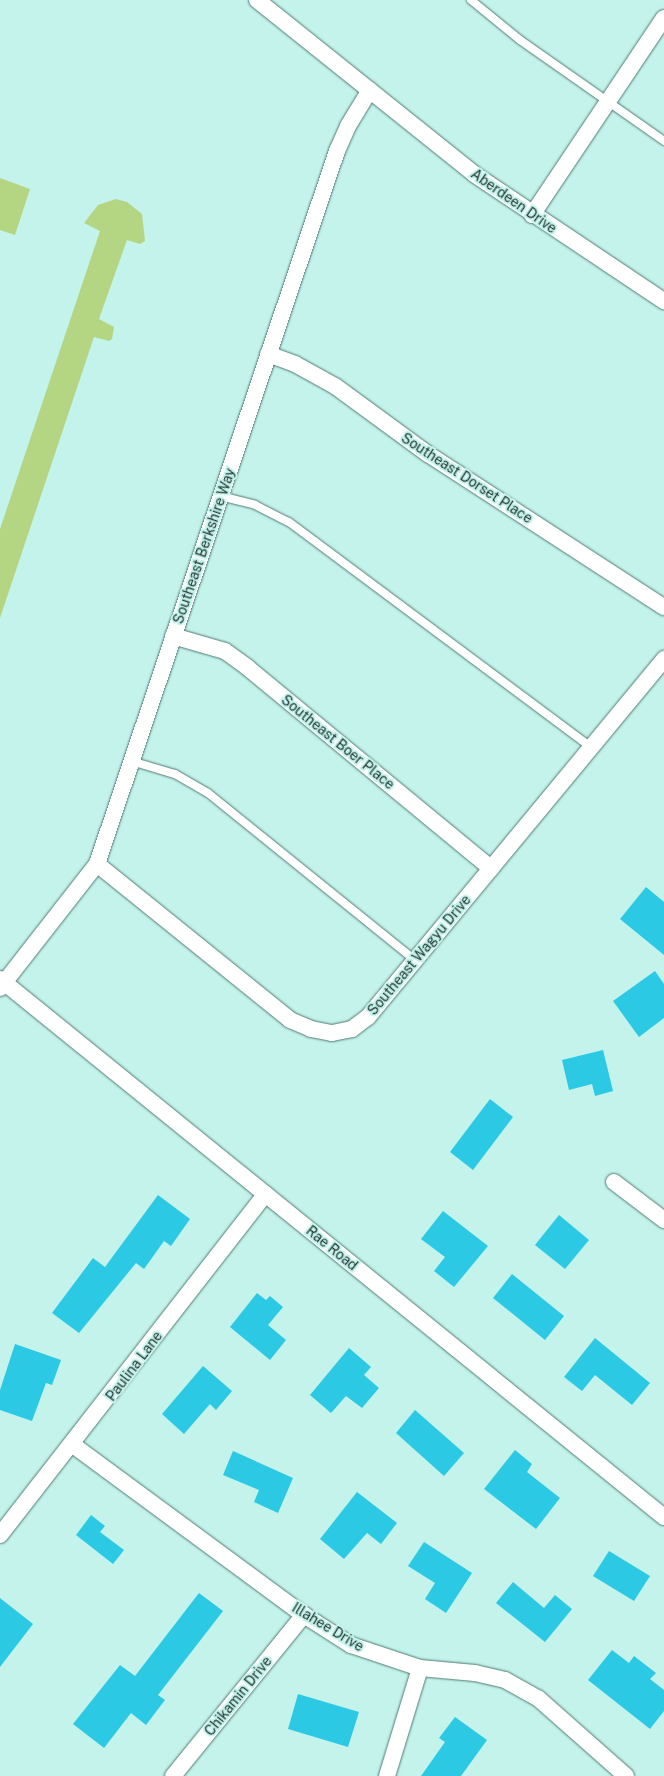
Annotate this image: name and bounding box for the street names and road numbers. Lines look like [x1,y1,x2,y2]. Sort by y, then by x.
street label: Aberdeen Drive [468,165,560,237]
street label: Southeast Dorset Place [398,429,536,527]
street label: Southeast Berkshire Way [169,466,239,626]
street label: Southeast Boer Place [278,691,398,793]
street label: Southeast Wagyu Drive [364,891,474,1019]
street label: Rae Road [303,1222,361,1274]
street label: Paulina Lane [102,1328,166,1404]
street label: Illahee Drive [289,1599,367,1655]
street label: Chikamin Drive [201,1653,275,1739]

